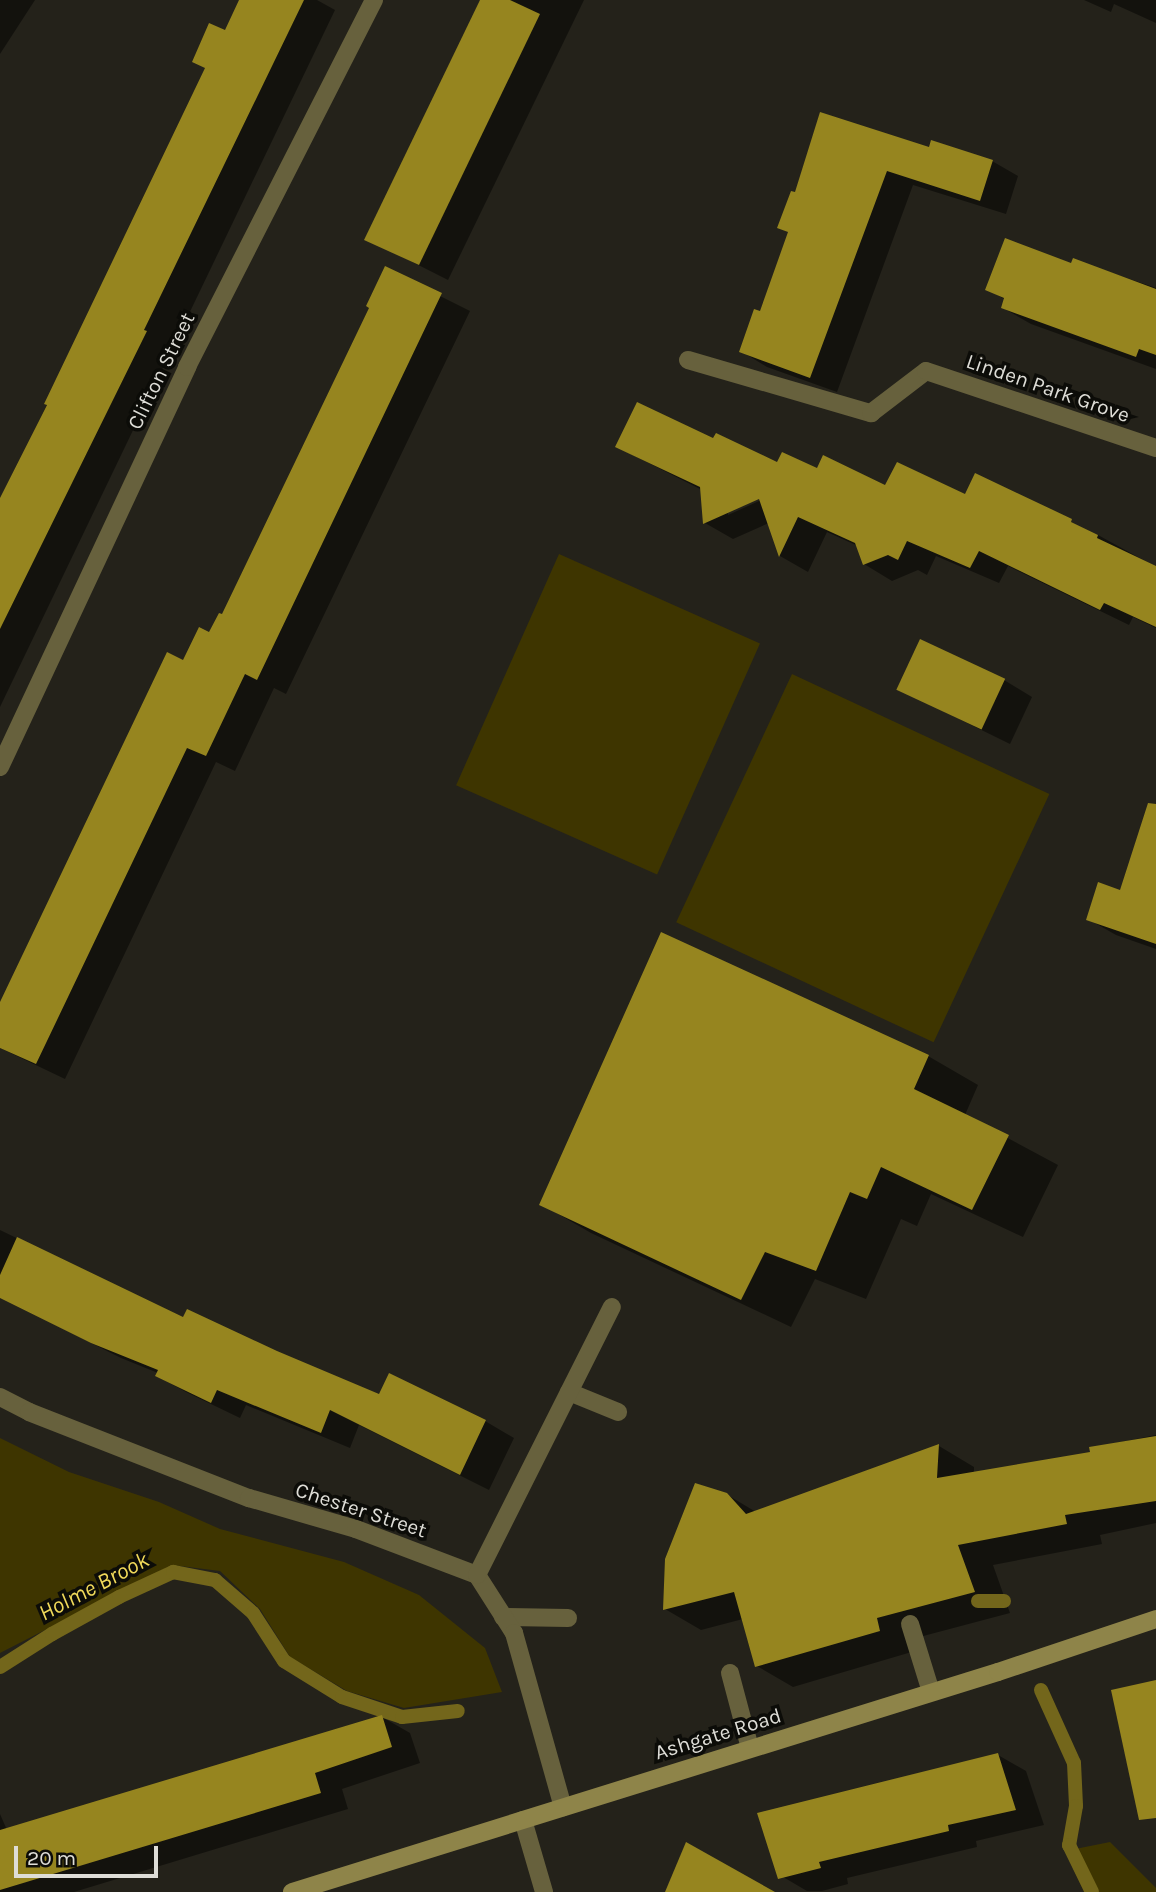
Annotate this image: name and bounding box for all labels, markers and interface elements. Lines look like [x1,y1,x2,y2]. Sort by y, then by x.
street label: Clifton Street [122,308,200,434]
street label: Linden Park Grove [963,348,1133,428]
street label: Chester Street [292,1477,430,1543]
water label: Holme Brook [34,1546,154,1628]
street label: Ashgate Road [652,1703,784,1765]
scale bar [18,1832,161,1876]
text: 20 m [27,1846,76,1870]

